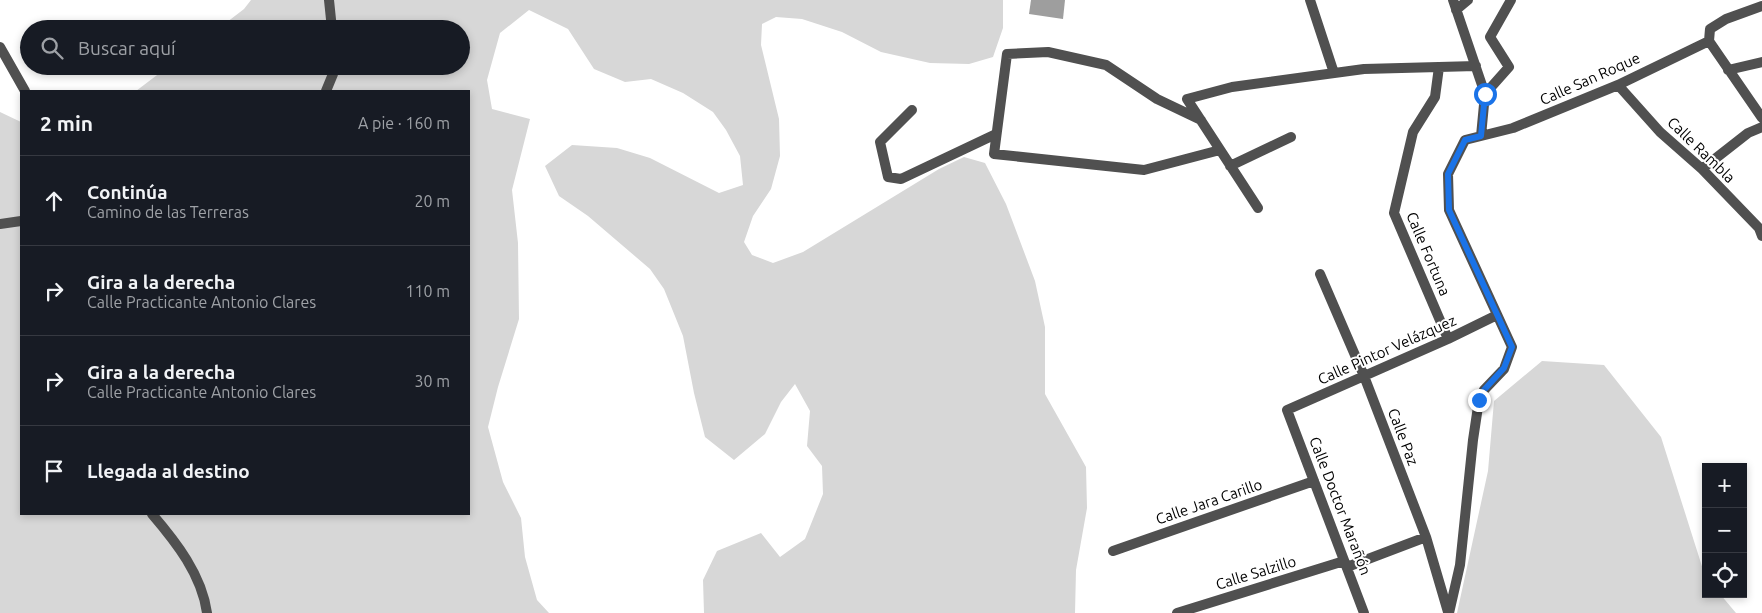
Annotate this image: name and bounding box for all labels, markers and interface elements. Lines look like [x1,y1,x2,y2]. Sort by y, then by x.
search box [20,20,470,75]
icon: search [38,34,66,62]
text: Buscar aquí [78,37,176,59]
street label: Calle San Roque [1537,49,1642,108]
route start [1474,83,1497,106]
text: 2 min [40,111,93,135]
street label: Calle Rambla [1664,113,1739,186]
text: A pie · 160 m [358,114,450,132]
text: Continúa [87,181,168,203]
icon: ahead [40,187,68,215]
text: 20 m [414,192,450,210]
text: Camino de las Terreras [87,203,249,221]
street label: Calle Fortuna [1403,209,1454,298]
text: Gira a la derecha [87,271,235,293]
icon: right [40,277,68,305]
text: 110 m [405,282,450,300]
text: Calle Practicante Antonio Clares [87,293,316,311]
street label: Calle Pintor Velázquez [1315,311,1459,388]
text: Gira a la derecha [87,361,235,383]
icon: right [40,367,68,395]
text: 30 m [414,372,450,390]
text: Calle Practicante Antonio Clares [87,383,316,401]
route end [1468,389,1491,412]
street label: Calle Paz [1385,406,1422,468]
street label: Calle Doctor Marañón [1306,434,1375,577]
icon: arrive [40,457,68,485]
text: Llegada al destino [87,460,250,482]
map controls [1702,463,1747,598]
button: + [1702,463,1747,508]
street label: Calle Jara Carillo [1153,475,1264,528]
button: − [1702,508,1747,553]
street label: Calle Salzillo [1214,552,1298,593]
button: locate [1702,553,1747,598]

